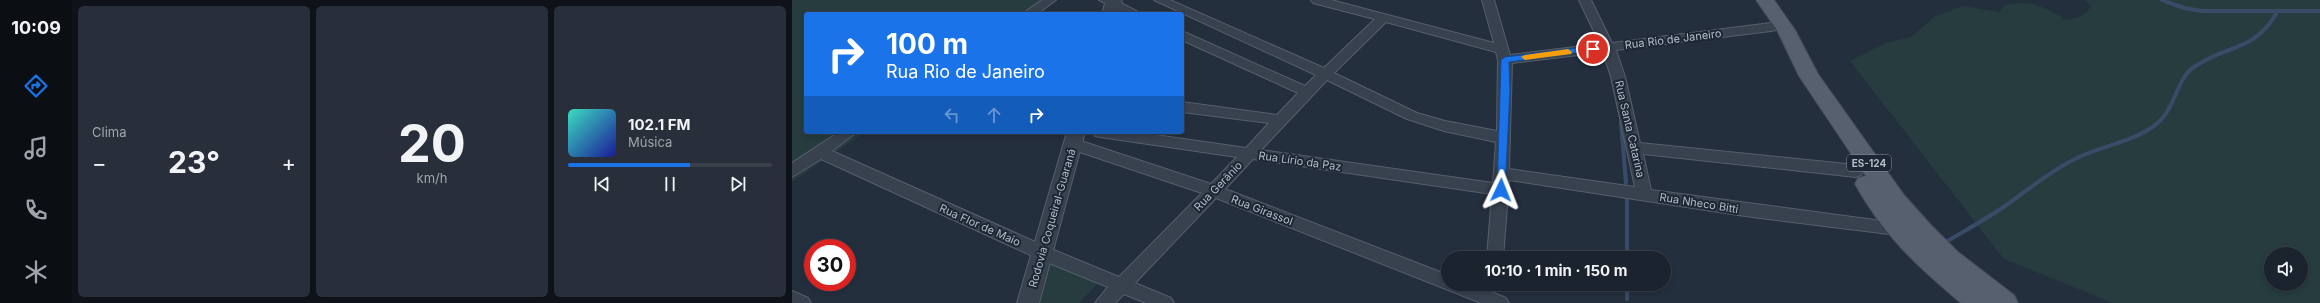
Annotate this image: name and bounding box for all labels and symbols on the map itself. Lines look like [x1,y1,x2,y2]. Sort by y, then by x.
street label: Rua Rio de Janeiro [1624,26,1722,52]
pin [1576,32,1610,66]
street label: Rua Santa Catarina [1612,79,1648,179]
street label: Rodovia Coqueiral-Guaraná [1025,147,1079,289]
street label: Rua Lírio da Paz [1258,148,1342,174]
road number: ES-124 [1847,155,1891,171]
street label: Rua Gerânio [1191,158,1245,214]
position arrow [1480,169,1522,211]
street label: Rua Nheco Bitti [1659,190,1739,216]
street label: Rua Girassol [1229,192,1295,228]
street label: Rua Flor de Maio [937,201,1023,249]
speed limit sign: 30 [804,239,856,291]

